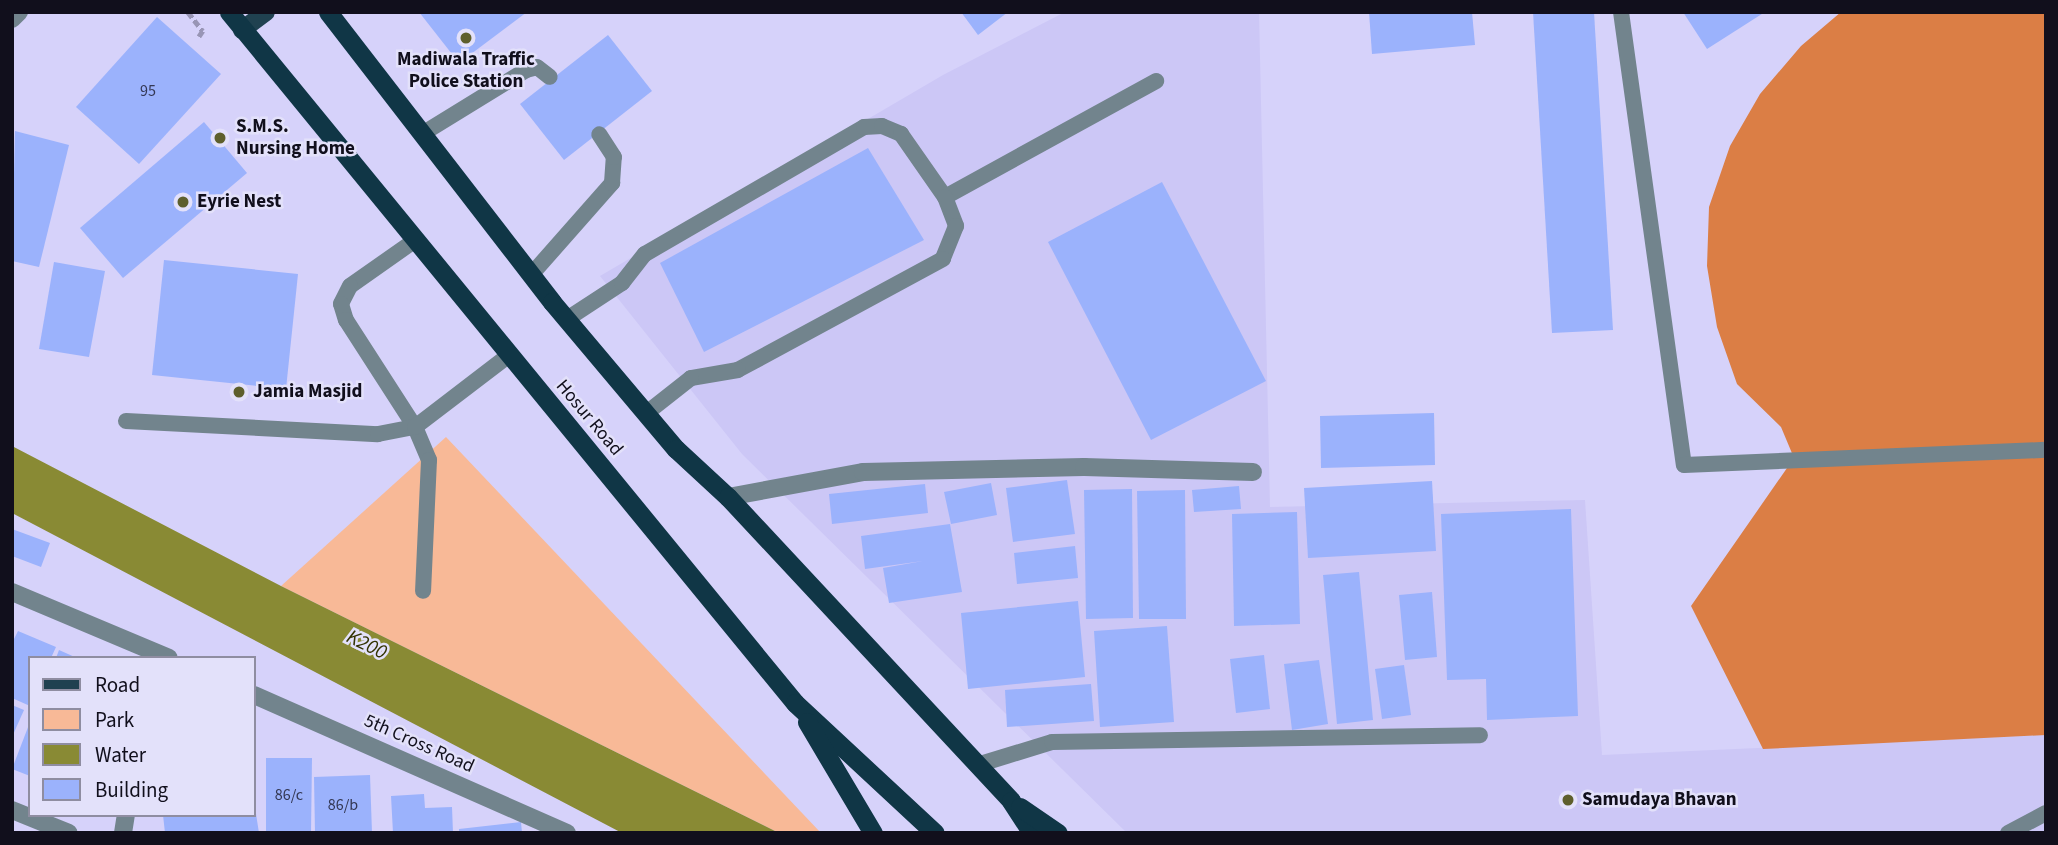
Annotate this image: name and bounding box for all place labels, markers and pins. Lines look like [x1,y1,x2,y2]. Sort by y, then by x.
marker: Madiwala Traffic Police Station [458,30,474,46]
place label: Madiwala Traffic Police Station [397,49,535,93]
place label: S.M.S. Nursing Home [236,116,355,160]
marker: S.M.S. Nursing Home [210,128,230,148]
place label: Eyrie Nest [197,191,281,213]
marker: Eyrie Nest [175,194,191,210]
place label: Jamia Masjid [253,381,362,403]
marker: Jamia Masjid [231,384,247,400]
place label: Samudaya Bhavan [1582,789,1737,811]
marker: Samudaya Bhavan [1560,792,1576,808]

